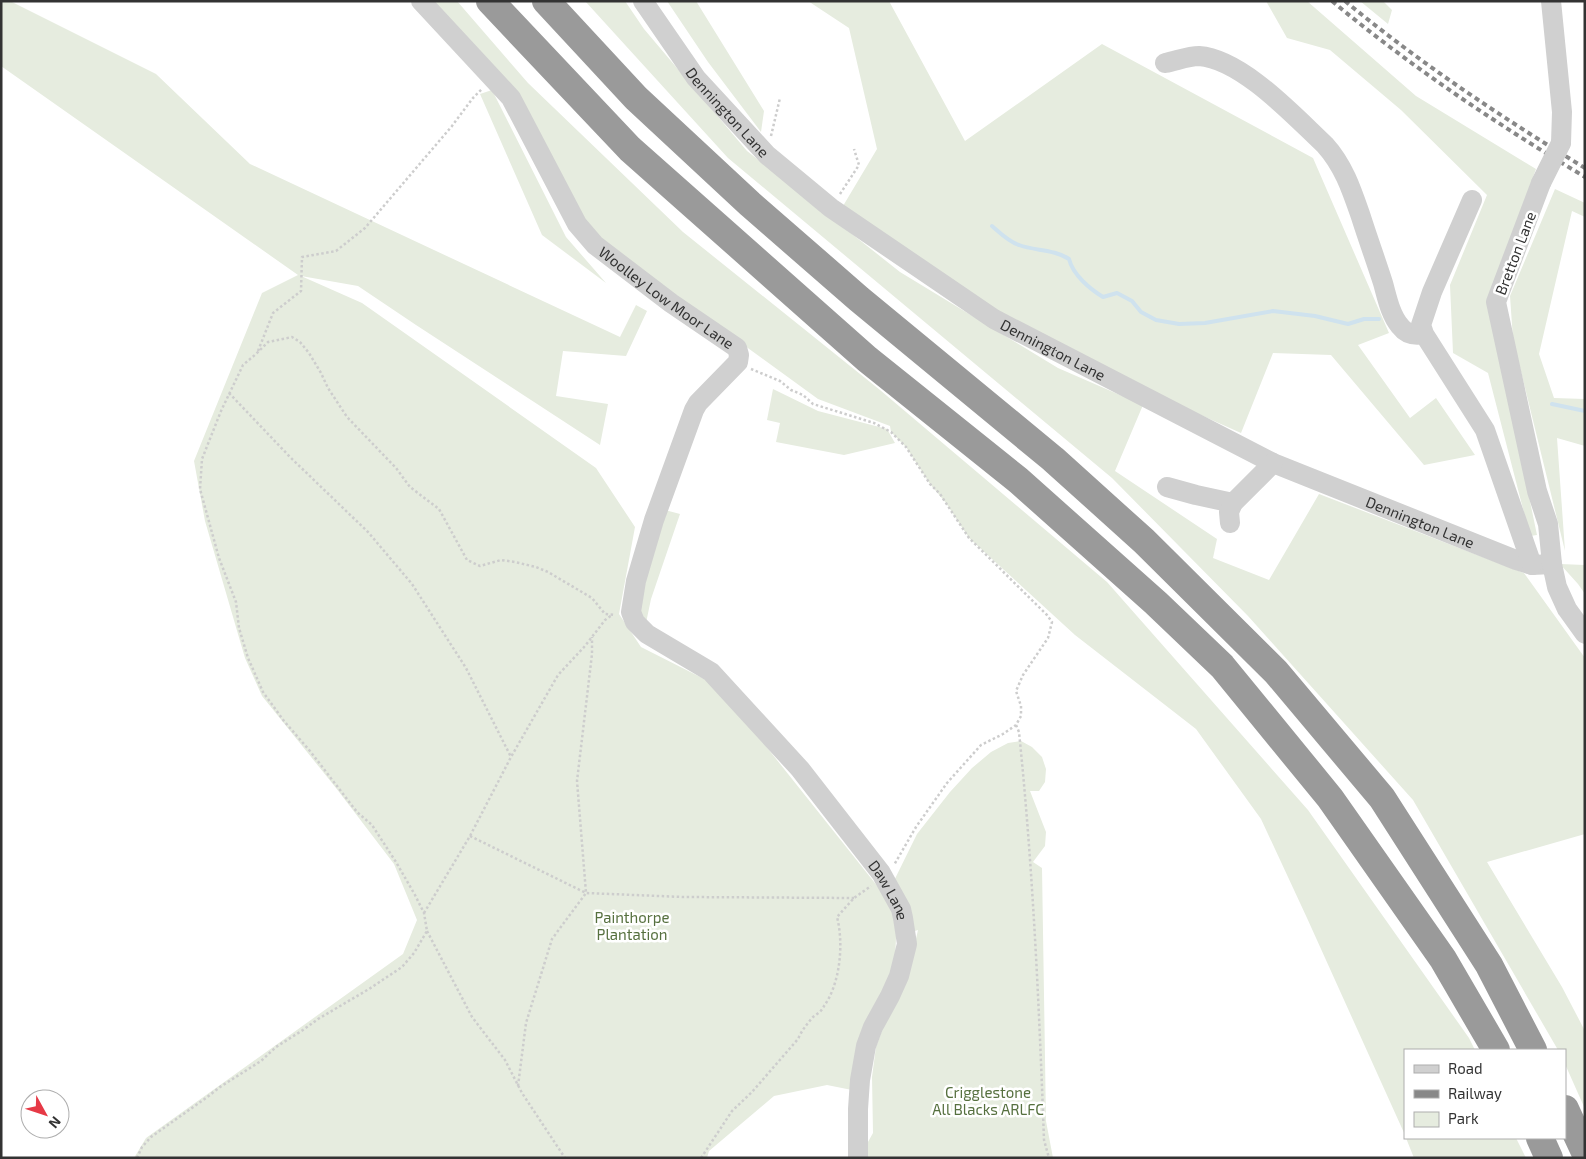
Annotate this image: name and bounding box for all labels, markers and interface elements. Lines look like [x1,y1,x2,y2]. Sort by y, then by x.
street label: Dennington Lane [682,64,773,161]
street label: Bretton Lane [1491,209,1539,297]
street label: Woolley Low Moor Lane [596,242,738,352]
street label: Dennington Lane [998,315,1108,384]
street label: Dennington Lane [1363,492,1477,552]
street label: Daw Lane [865,856,912,922]
park label: Painthorpe Plantation [594,908,670,943]
legend [1404,1049,1566,1139]
text: Road [1448,1059,1483,1077]
park label: Crigglestone All Blacks ARLFC [932,1083,1044,1118]
text: Railway [1448,1084,1502,1102]
north arrow [20,1089,70,1139]
text: Park [1448,1109,1479,1127]
text: N [46,1113,65,1132]

